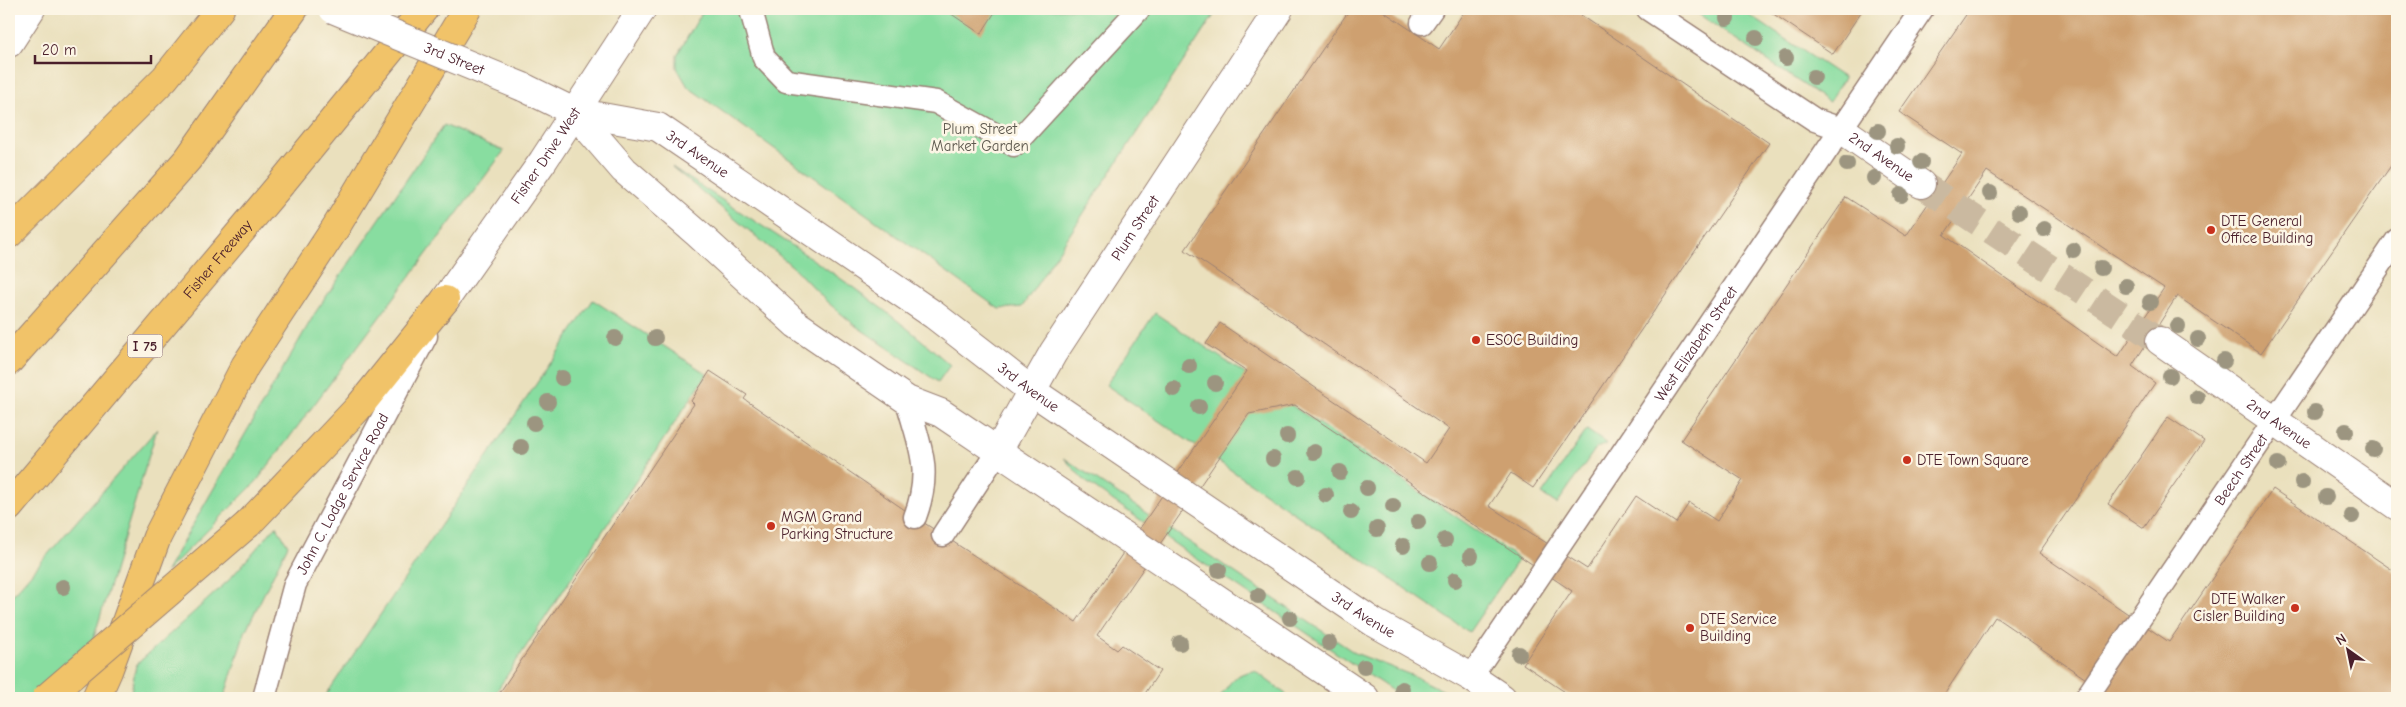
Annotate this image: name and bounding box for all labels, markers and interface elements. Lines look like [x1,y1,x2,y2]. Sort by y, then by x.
scale bar [35,32,151,64]
street label: 3rd Street [421,38,488,79]
text: 20 m [42,41,76,59]
street label: Fisher Drive West [507,104,585,207]
park label: Plum Street Market Garden [931,120,1029,155]
street label: 3rd Avenue [663,126,733,182]
street label: 2nd Avenue [1845,128,1918,186]
street label: Plum Street [1107,191,1163,264]
place label: DTE General Office Building [2221,212,2313,247]
street label: Fisher Freeway [179,216,256,302]
marker: DTE General Office Building [2205,224,2217,236]
street label: West Elizabeth Street [1651,282,1742,405]
place label: ESOC Building [1486,331,1578,349]
road number: I 75 [128,334,162,358]
marker: ESOC Building [1470,334,1482,346]
street label: 3rd Avenue [994,359,1063,416]
street label: 2nd Avenue [2243,395,2315,453]
street label: John C. Lodge Service Road [293,410,393,578]
street label: Beech Street [2211,430,2272,509]
place label: DTE Town Square [1917,451,2029,469]
marker: DTE Town Square [1901,454,1913,466]
place label: MGM Grand Parking Structure [781,508,893,543]
marker: MGM Grand Parking Structure [765,520,777,532]
street label: 3rd Avenue [1328,588,1399,642]
place label: DTE Walker Cisler Building [2193,590,2285,625]
marker: DTE Walker Cisler Building [2289,602,2301,614]
place label: DTE Service Building [1700,610,1777,645]
marker: DTE Service Building [1684,622,1696,634]
north arrow [2324,624,2374,674]
text: N [2333,630,2350,649]

